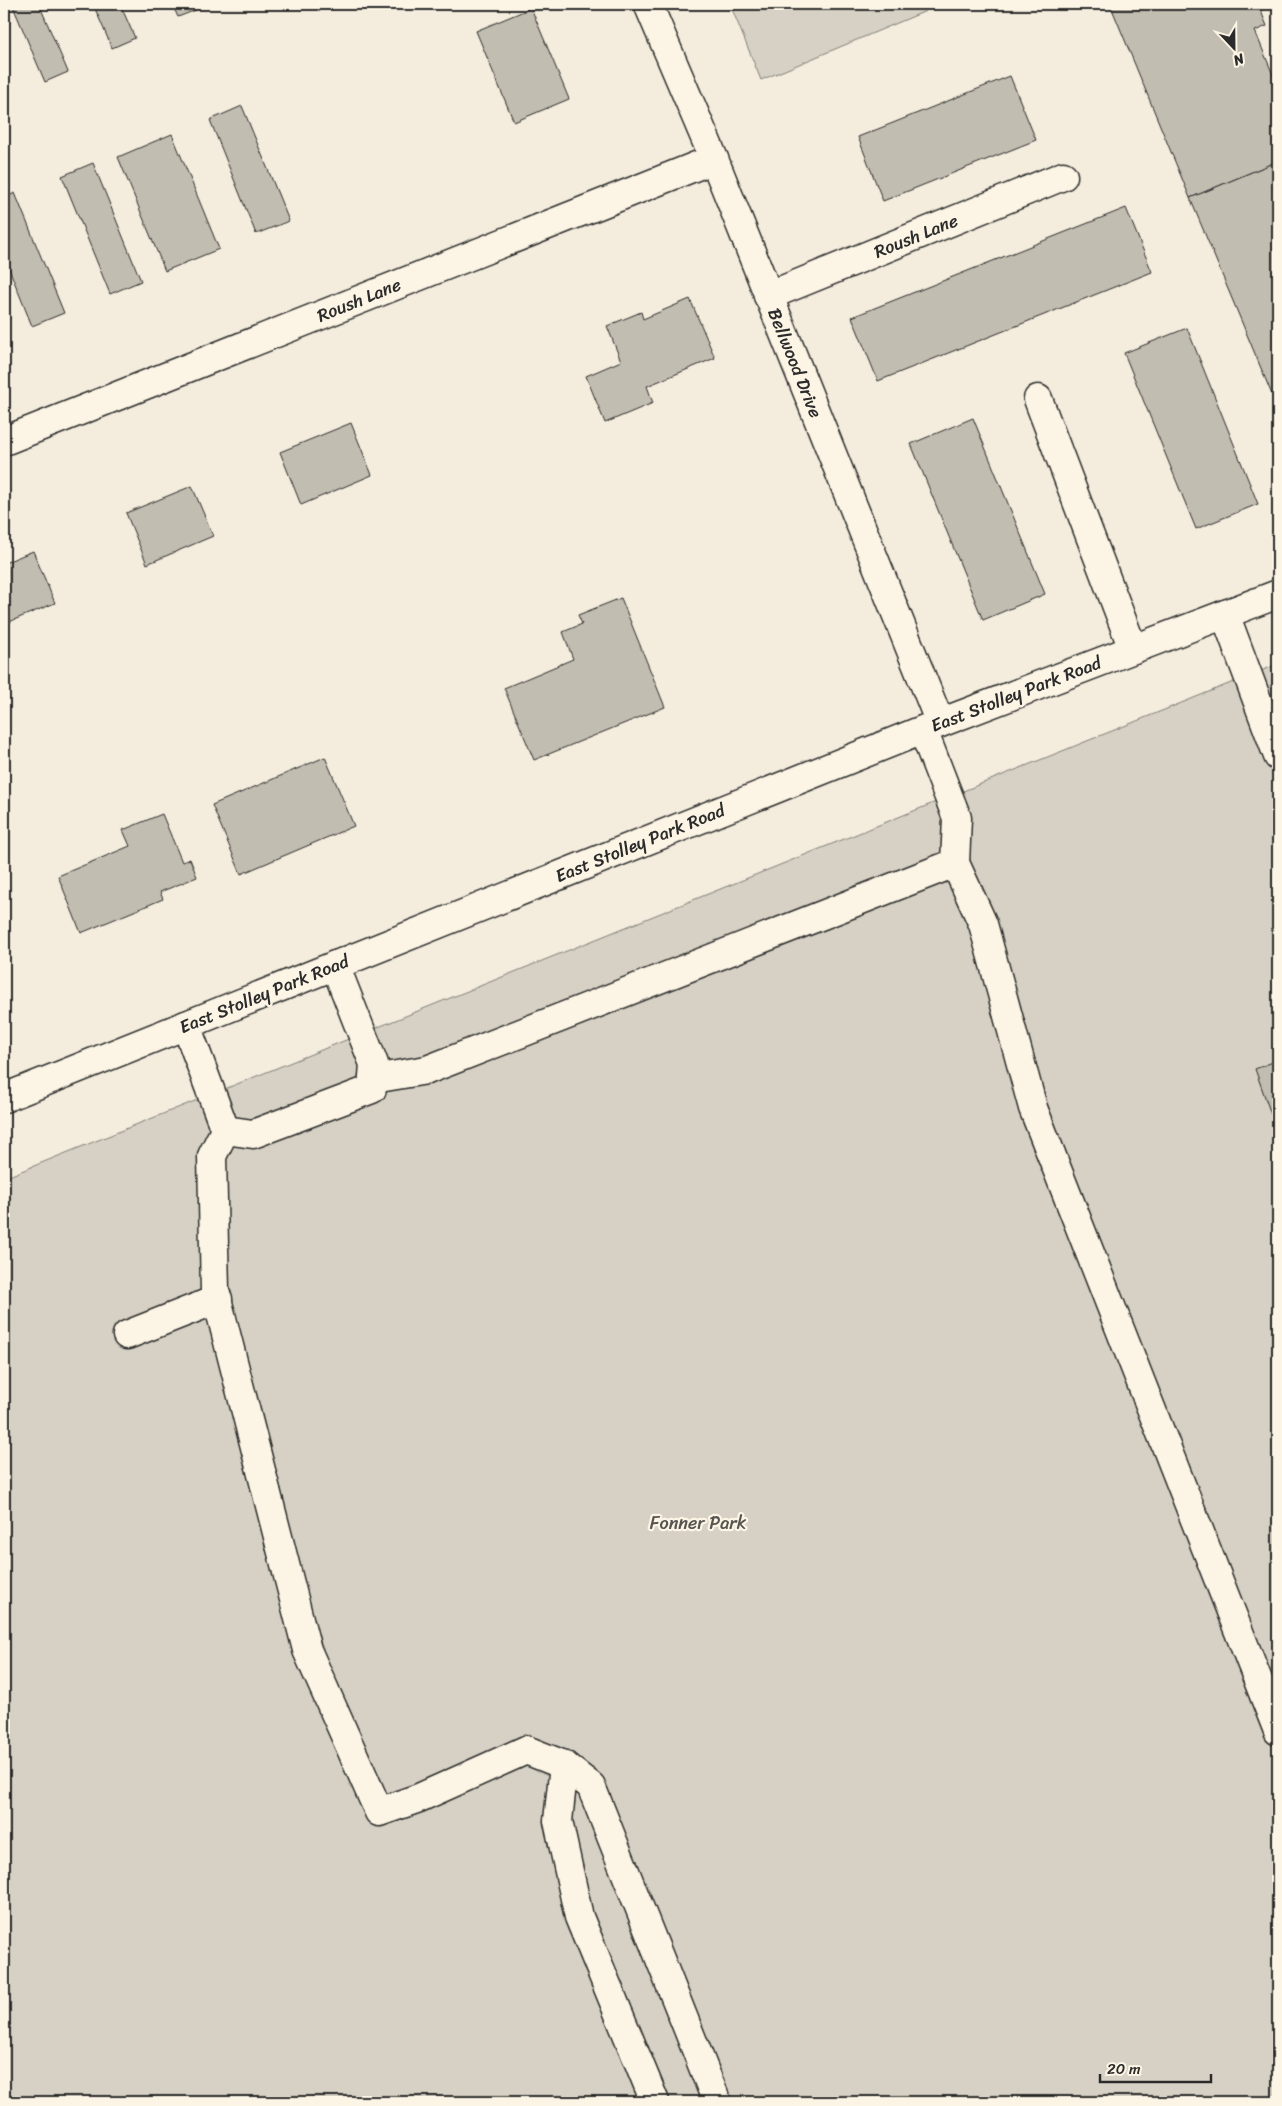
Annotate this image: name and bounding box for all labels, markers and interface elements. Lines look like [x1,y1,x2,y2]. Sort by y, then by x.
north arrow [1210,22,1260,72]
text: N [1229,46,1249,73]
street label: Roush Lane [869,205,963,267]
street label: Roush Lane [312,269,406,331]
street label: Bellwood Drive [758,303,832,423]
street label: East Stolley Park Road [926,646,1107,741]
street label: East Stolley Park Road [550,794,731,892]
street label: East Stolley Park Road [174,945,355,1043]
park label: Fonner Park [650,1507,747,1539]
scale bar [1100,2051,1211,2083]
text: 20 m [1107,2056,1141,2082]

